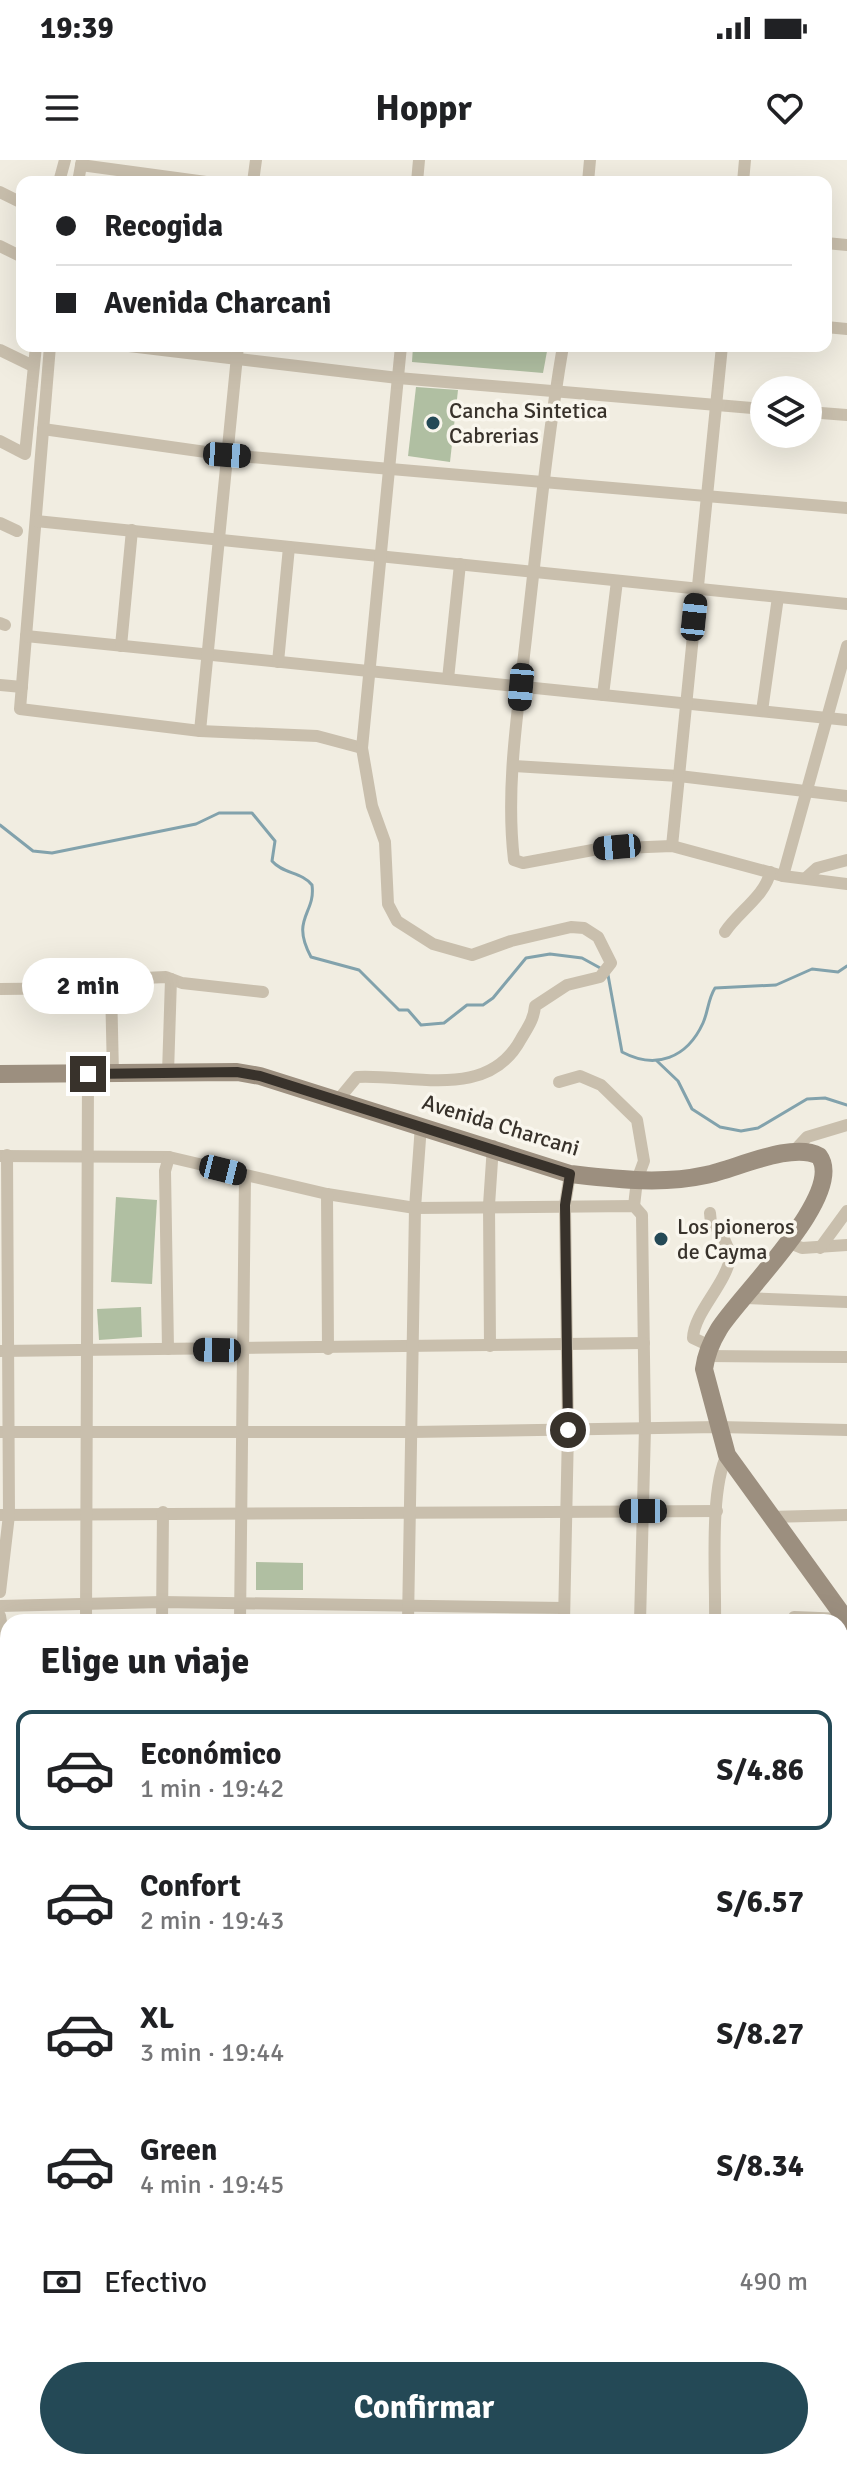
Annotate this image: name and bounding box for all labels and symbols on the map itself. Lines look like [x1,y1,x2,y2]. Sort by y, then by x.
place label: Cancha Sintetica Cabrerias [449,397,608,449]
marker: Cancha Sintetica Cabrerias [424,414,442,432]
car [202,441,252,469]
car [680,592,708,642]
car [507,662,535,712]
car [592,833,642,861]
callout: 2 min [22,958,154,1014]
route end [70,1056,106,1092]
street label: Avenida Charcani [419,1088,583,1162]
car [197,1153,249,1187]
place label: Los pioneros de Cayma [677,1213,795,1265]
marker: Los pioneros de Cayma [652,1230,670,1248]
car [193,1338,241,1362]
route start [550,1412,586,1448]
car [619,1499,667,1523]

